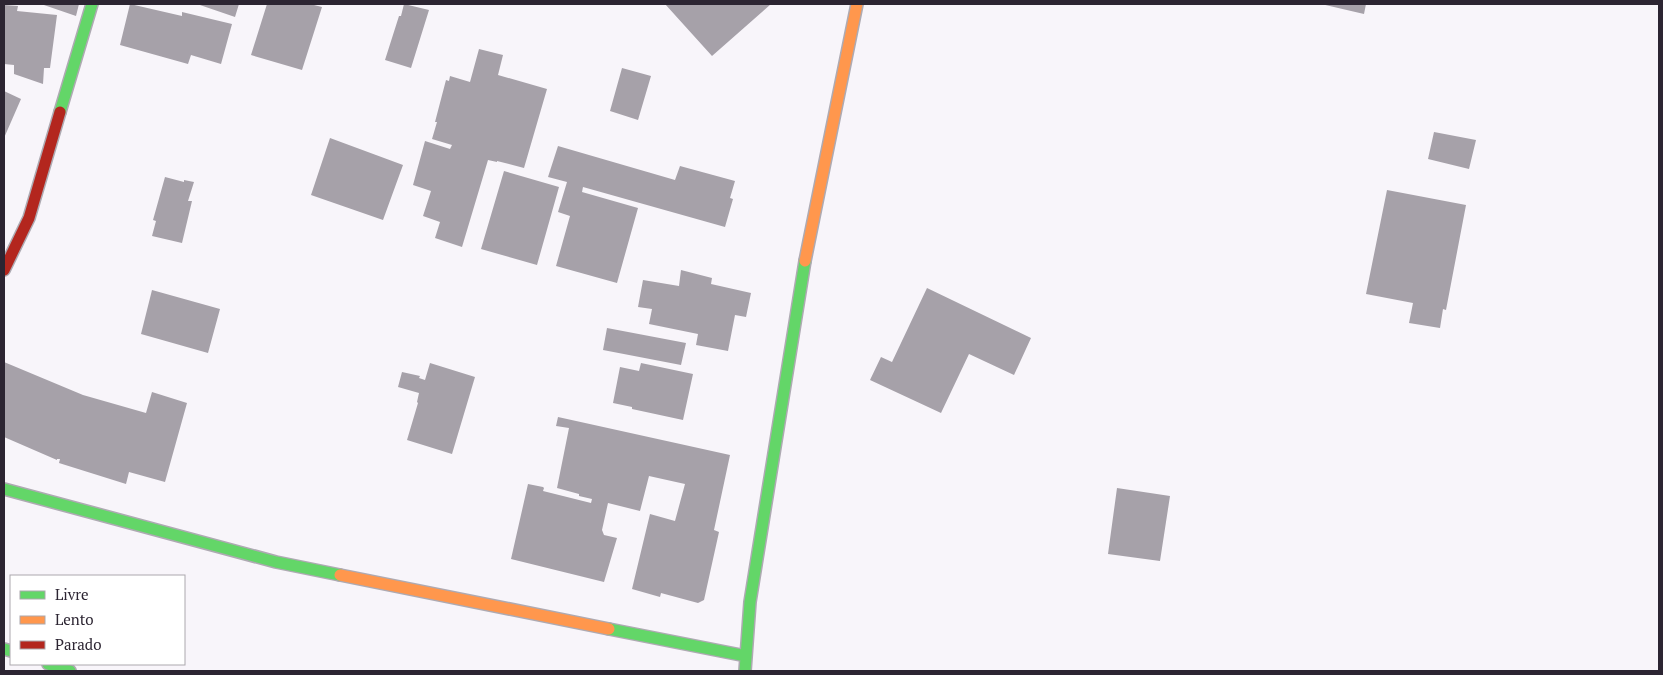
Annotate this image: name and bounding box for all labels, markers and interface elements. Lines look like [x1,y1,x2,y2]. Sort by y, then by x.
legend [10,575,185,665]
text: Livre [55,584,89,604]
text: Lento [55,609,94,629]
text: Parado [55,634,101,654]

